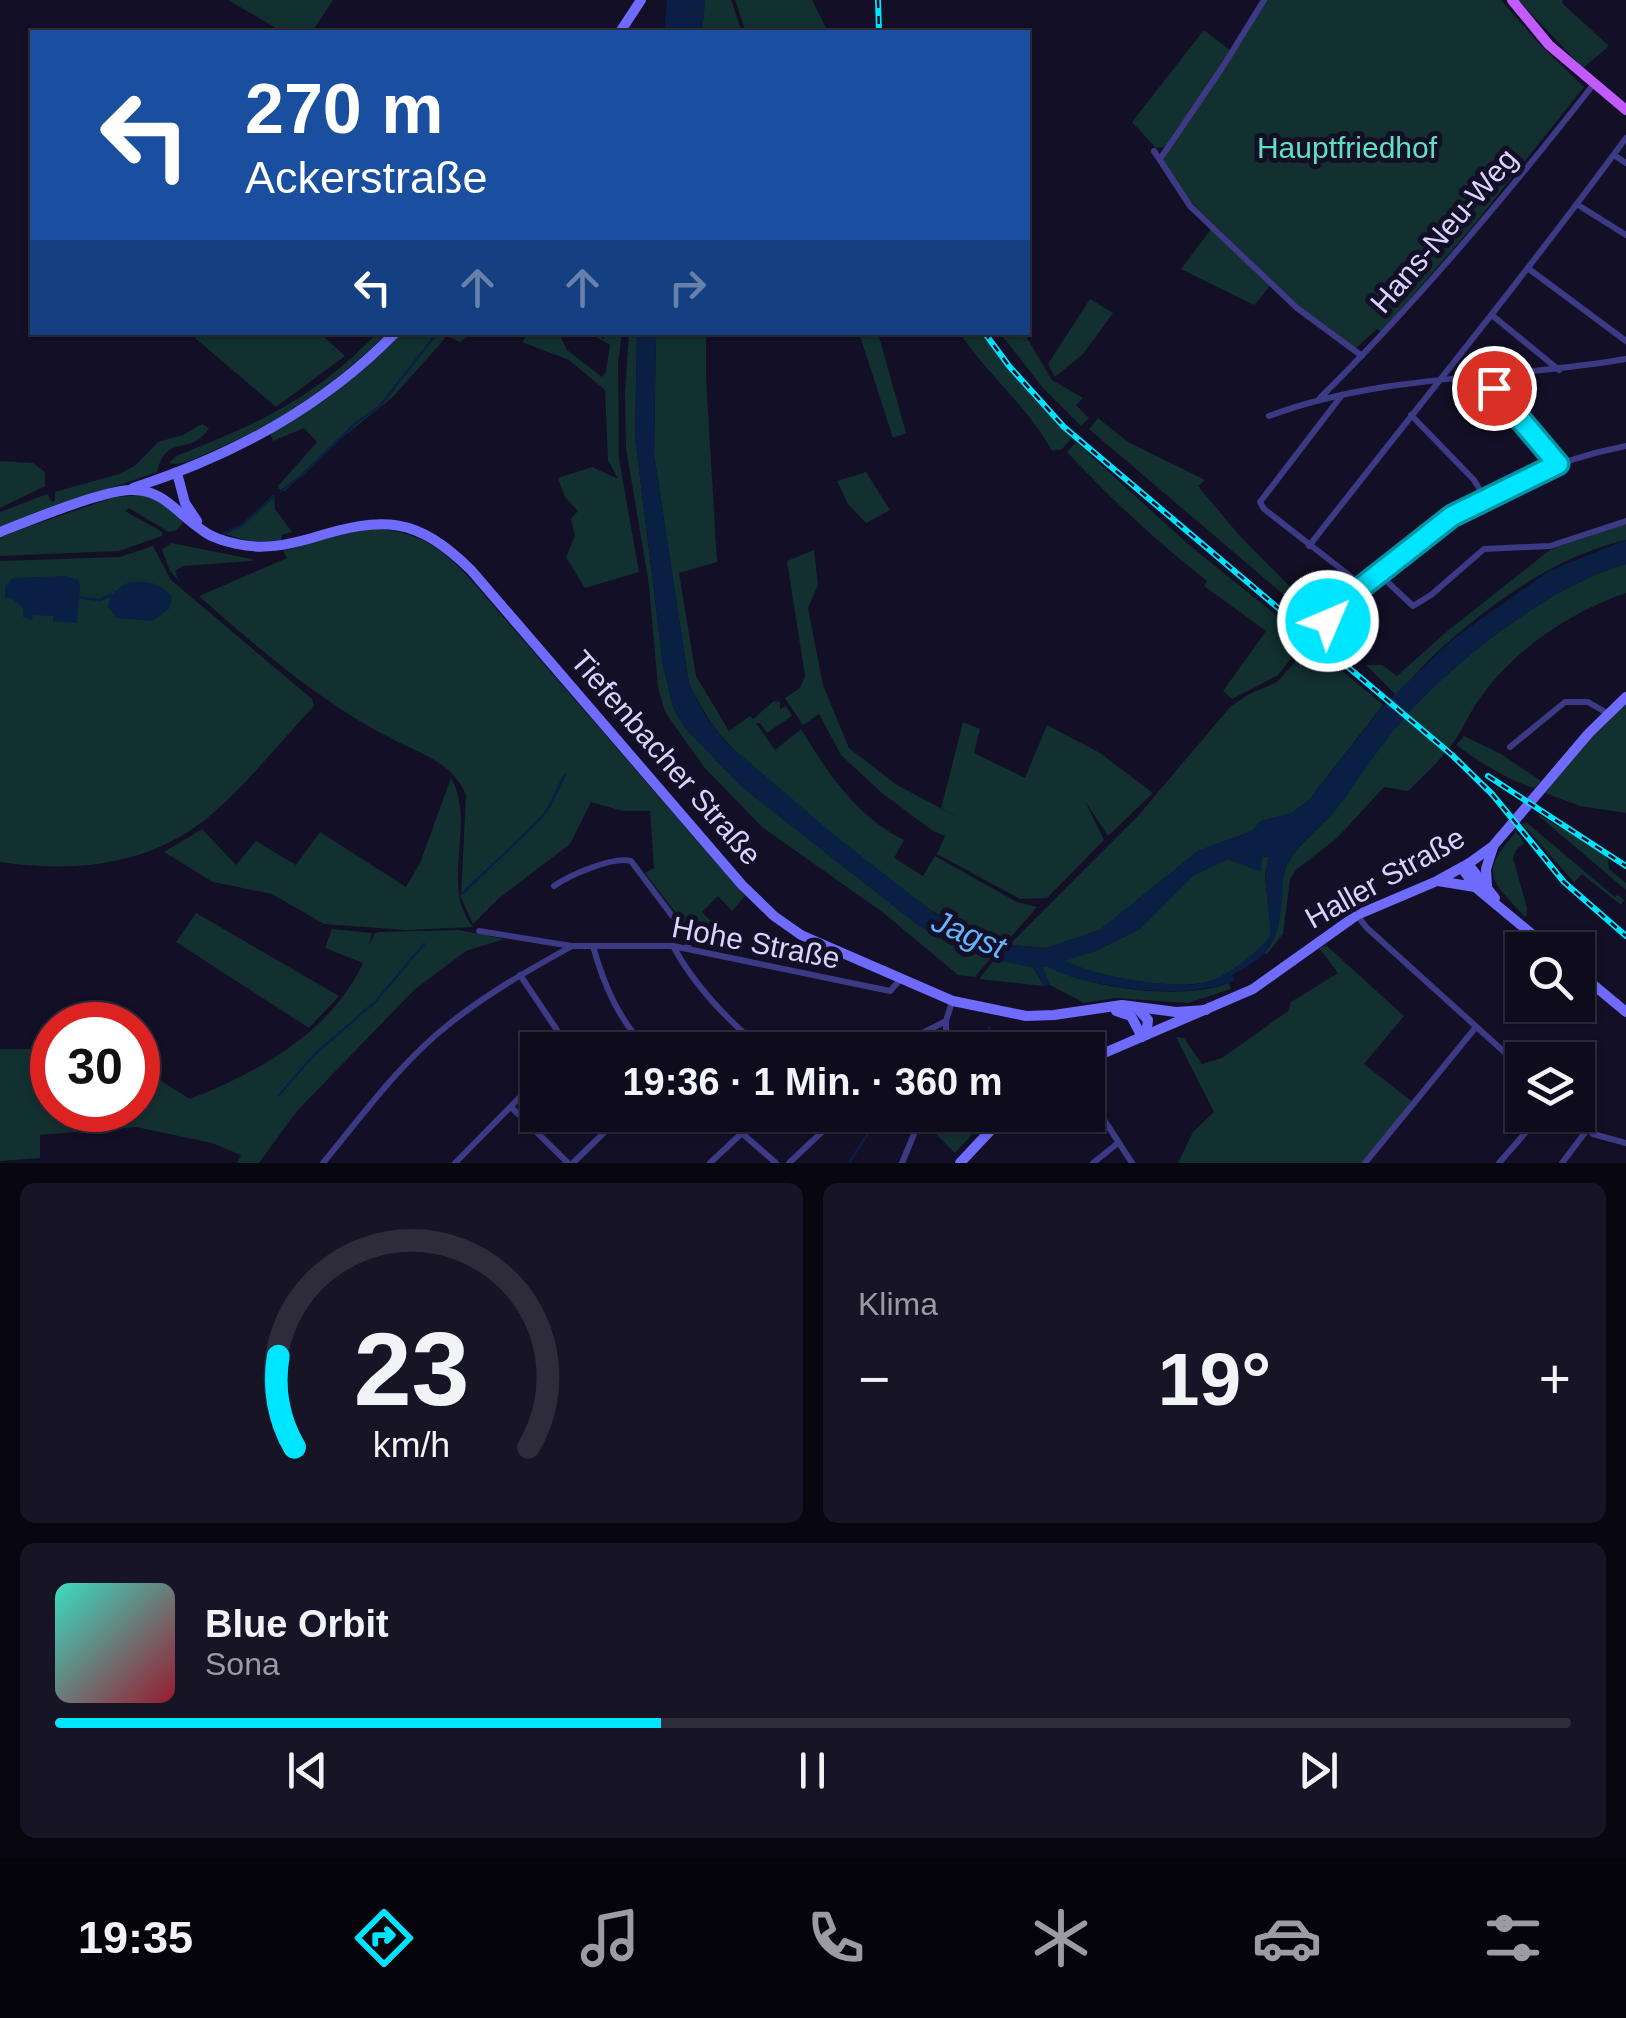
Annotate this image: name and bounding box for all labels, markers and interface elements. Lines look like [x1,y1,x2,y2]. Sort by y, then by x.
icon: left [80,70,210,200]
text: 270 m [245,70,443,148]
park label: Hauptfriedhof [1257,131,1438,164]
street label: Hans-Neu-Weg [1364,142,1524,319]
text: Ackerstraße [245,152,488,203]
icon: left [345,260,400,315]
icon: ahead [450,260,505,315]
icon: ahead [555,260,610,315]
icon: right [660,260,715,315]
pin [1452,346,1537,431]
icon: arrive [1467,361,1522,416]
position arrow [1276,569,1380,673]
street label: Tiefenbacher Straße [565,644,768,871]
street label: Haller Straße [1299,820,1470,935]
water label: Jagst [926,902,1012,966]
street label: Hohe Straße [669,910,843,975]
map controls [1505,932,1595,1132]
button: search [1505,932,1595,1022]
speed limit sign: 30 [30,1002,160,1132]
button: layers [1505,1042,1595,1132]
text: 19:36 · 1 Min. · 360 m [622,1061,1003,1103]
text: Klima [858,1286,938,1322]
text: 23 [354,1311,469,1427]
text: 19° [1158,1337,1271,1421]
text: − [858,1348,890,1410]
text: + [1539,1348,1571,1410]
text: km/h [373,1425,450,1465]
text: Blue Orbit [205,1603,389,1645]
text: Sona [205,1646,280,1682]
icon: previous [280,1743,335,1798]
icon: pause [785,1743,840,1798]
icon: next [1291,1743,1346,1798]
icon: directions [349,1903,419,1973]
icon: music [575,1903,645,1973]
icon: phone [801,1903,871,1973]
icon: climate [1026,1903,1096,1973]
icon: car [1252,1903,1322,1973]
icon: filters [1478,1903,1548,1973]
text: 19:35 [78,1912,193,1963]

